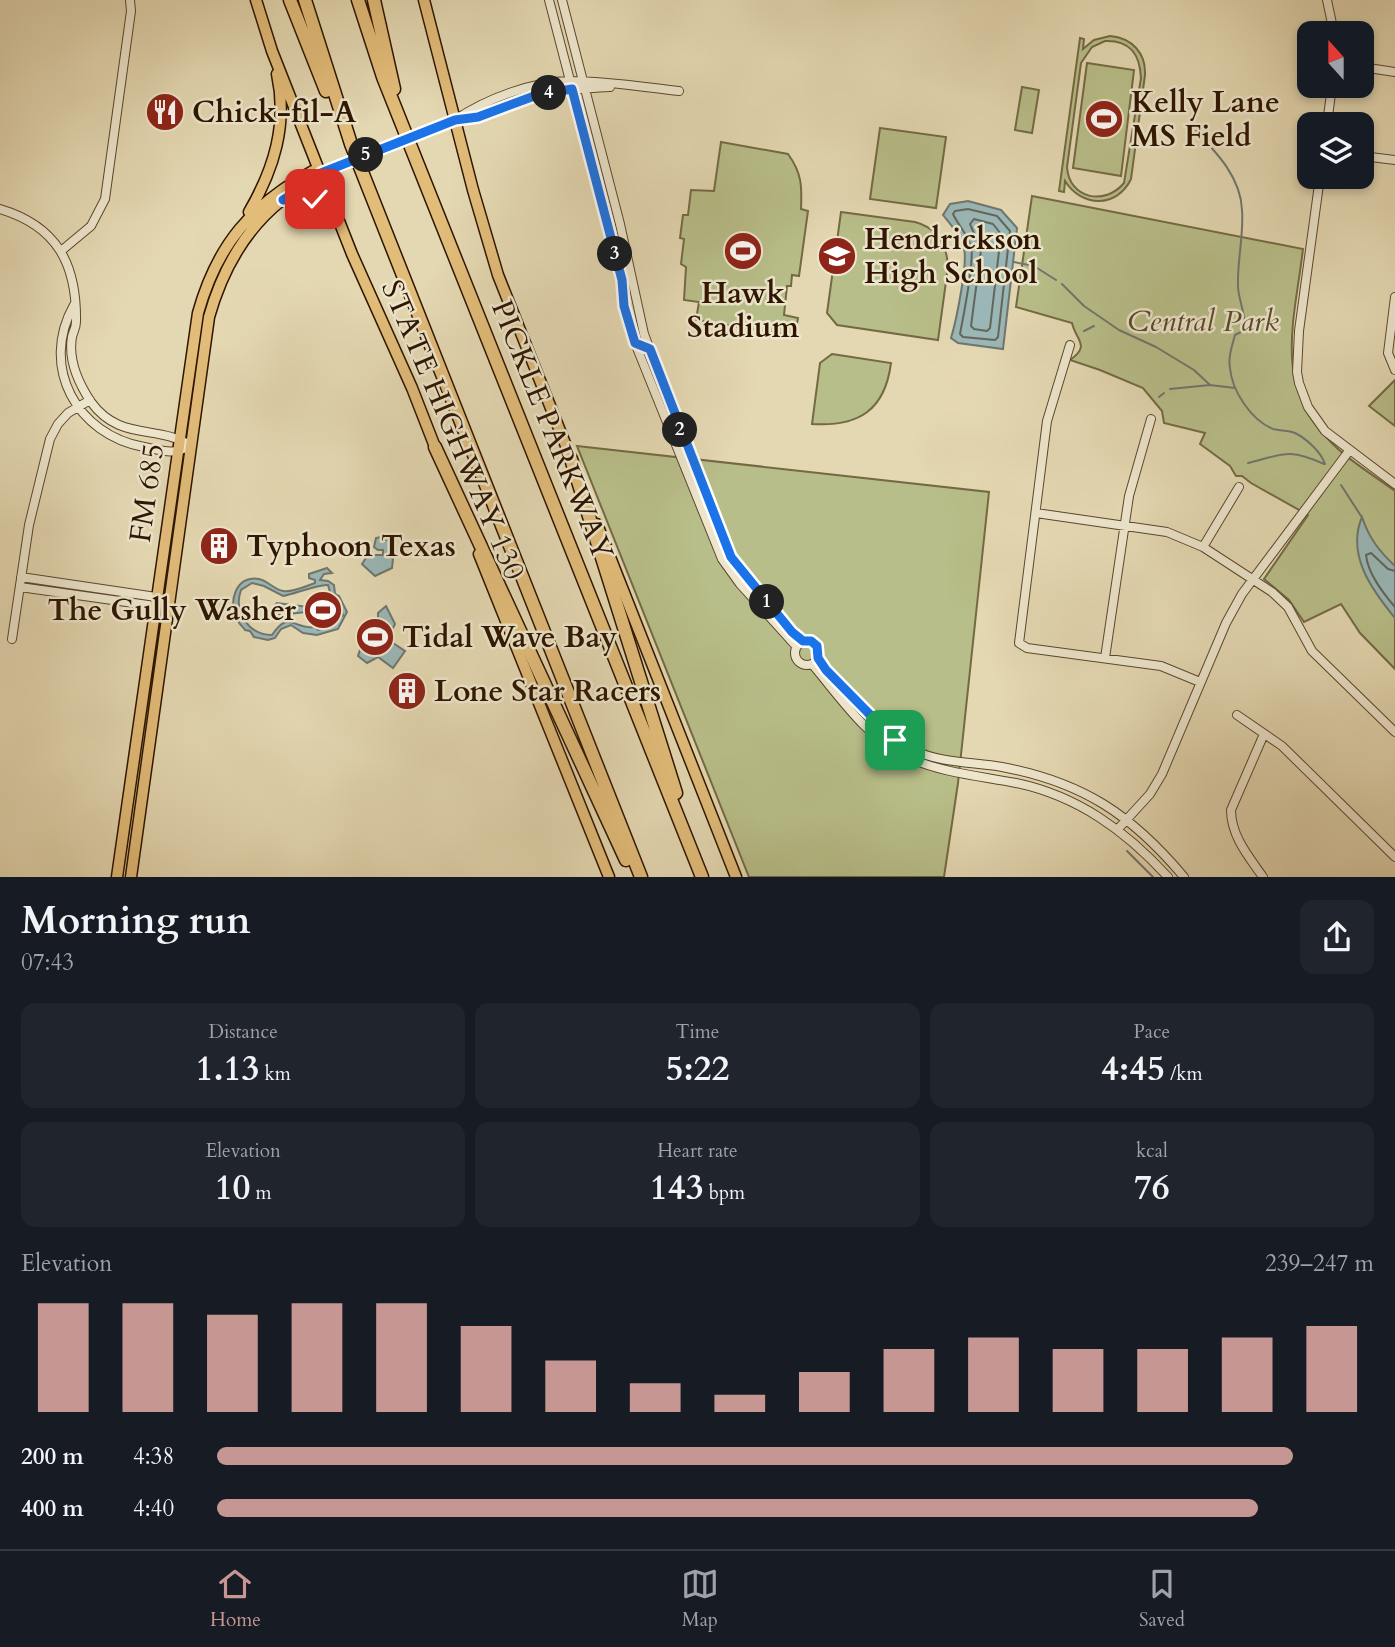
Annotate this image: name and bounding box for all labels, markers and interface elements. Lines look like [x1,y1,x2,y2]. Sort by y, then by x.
north arrow [1297,21,1374,98]
map controls [1297,21,1374,189]
pin: 4 [532,76,566,110]
text: 4 [544,79,553,105]
place label: Kelly Lane MS Field [1131,82,1280,157]
restaurant icon: Chick-fil-A [144,91,186,133]
place label: Chick-fil-A [192,92,357,133]
sports icon: Kelly Lane MS Field [1083,98,1125,140]
button: layers [1297,112,1374,189]
pin: 5 [348,138,384,172]
text: 5 [361,141,370,167]
pin [285,169,345,229]
icon: check [296,180,334,218]
place label: Hendrickson High School [864,219,1041,294]
sports icon: Hawk Stadium [722,230,764,272]
school or university icon: Hendrickson High School [816,235,858,277]
pin: 3 [598,236,632,272]
text: 3 [610,240,619,266]
place label: Hawk Stadium [687,273,800,348]
street label: STATE HIGHWAY 130 [371,274,535,586]
street label: PICKLE PARKWAY [481,294,623,567]
park label: Central Park [1127,301,1279,342]
pin: 2 [662,412,698,448]
text: 2 [675,416,684,442]
street label: FM 685 [120,441,174,545]
building icon: Typhoon Texas [198,525,240,567]
place label: Typhoon Texas [246,526,456,567]
pin: 1 [750,584,784,620]
text: 1 [762,588,771,614]
sports icon: The Gully Washer [302,589,344,631]
place label: The Gully Washer [47,590,297,631]
sports icon: Tidal Wave Bay [354,616,396,658]
place label: Tidal Wave Bay [402,617,617,658]
building icon: Lone Star Racers [386,670,428,712]
place label: Lone Star Racers [434,671,661,712]
pin [865,710,925,770]
icon: arrive [876,721,914,759]
text: Morning run [21,895,251,947]
button: share [1300,900,1374,974]
text: 07:43 [21,947,74,978]
text: Distance [208,1019,278,1045]
text: Time [676,1019,719,1045]
text: Pace [1133,1019,1170,1045]
text: 1.13 [196,1045,259,1093]
text: 5:22 [666,1045,729,1093]
text: 4:45 [1101,1045,1165,1093]
text: km [259,1061,291,1087]
text: /km [1165,1061,1203,1087]
text: Elevation [205,1138,281,1164]
text: Heart rate [657,1138,738,1164]
text: kcal [1136,1138,1168,1164]
text: 10 [215,1164,251,1212]
text: 143 [650,1164,704,1212]
text: 76 [1134,1164,1170,1212]
text: m [251,1180,272,1206]
text: bpm [704,1180,745,1206]
text: Elevation [21,1248,112,1279]
text: 239–247 m [1265,1248,1374,1279]
text: 200 m [21,1441,84,1472]
text: 4:38 [133,1441,174,1472]
text: 400 m [21,1493,84,1524]
text: 4:40 [133,1493,174,1524]
tab: Home [210,1565,261,1633]
tab: Map [681,1565,719,1633]
tab: Saved [1139,1565,1185,1633]

